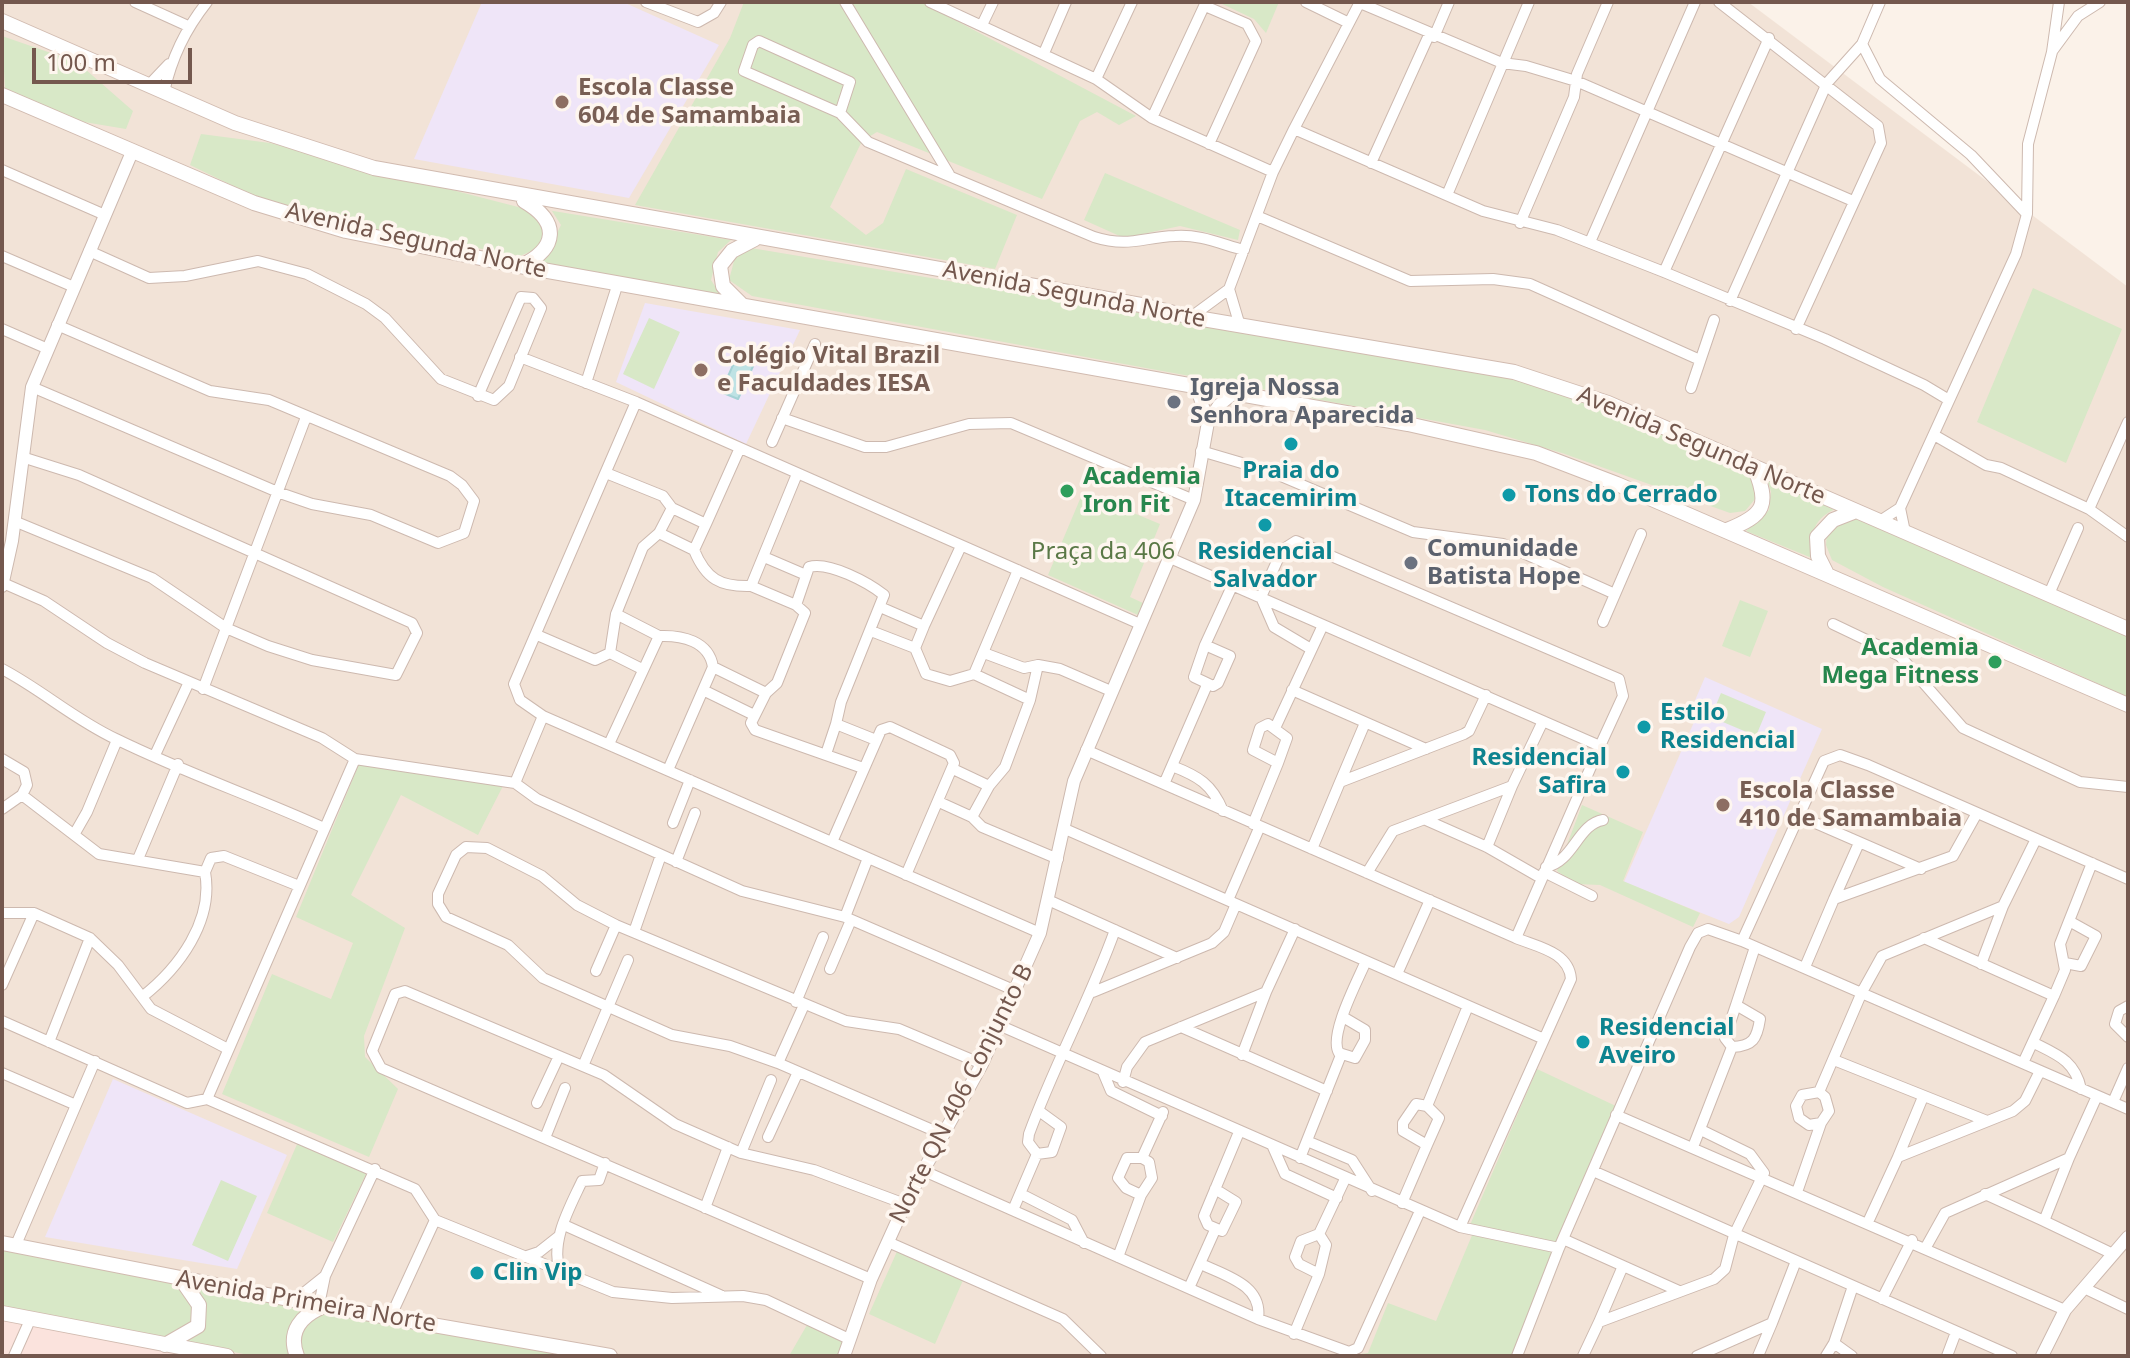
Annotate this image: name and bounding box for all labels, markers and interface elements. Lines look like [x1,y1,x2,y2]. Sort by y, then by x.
scale bar [36,32,196,82]
text: 100 m [46,45,116,78]
place label: Escola Classe 604 de Samambaia [578,74,801,130]
marker: Escola Classe 604 de Samambaia [553,93,571,111]
street label: Avenida Segunda Norte [283,197,549,285]
street label: Avenida Segunda Norte [940,255,1208,335]
place label: Colégio Vital Brazil e Faculdades IESA [717,342,940,398]
marker: Colégio Vital Brazil e Faculdades IESA [692,361,710,379]
place label: Igreja Nossa Senhora Aparecida [1190,374,1414,430]
street label: Avenida Segunda Norte [1572,381,1830,511]
marker: Igreja Nossa Senhora Aparecida [1165,393,1183,411]
marker: Praia do Itacemirim [1282,435,1300,453]
place label: Praia do Itacemirim [1225,457,1357,513]
place label: Academia Iron Fit [1083,463,1201,519]
place label: Tons do Cerrado [1525,481,1718,509]
marker: Academia Iron Fit [1058,482,1076,500]
marker: Tons do Cerrado [1500,486,1518,504]
marker: Residencial Salvador [1256,516,1274,534]
place label: Comunidade Batista Hope [1427,535,1581,591]
park label: Praça da 406 [1031,538,1175,566]
place label: Residencial Salvador [1197,538,1333,594]
marker: Comunidade Batista Hope [1402,554,1420,572]
place label: Academia Mega Fitness [1821,634,1979,690]
marker: Academia Mega Fitness [1986,653,2004,671]
place label: Estilo Residencial [1660,699,1795,755]
marker: Estilo Residencial [1635,718,1653,736]
place label: Residencial Safira [1472,744,1607,800]
marker: Residencial Safira [1614,763,1632,781]
place label: Escola Classe 410 de Samambaia [1739,777,1962,833]
marker: Escola Classe 410 de Samambaia [1714,796,1732,814]
street label: Norte QN 406 Conjunto B [884,960,1040,1228]
place label: Residencial Aveiro [1599,1014,1734,1070]
marker: Residencial Aveiro [1574,1033,1592,1051]
place label: Clin Vip [493,1259,583,1287]
marker: Clin Vip [468,1264,486,1282]
street label: Avenida Primeira Norte [174,1265,438,1339]

